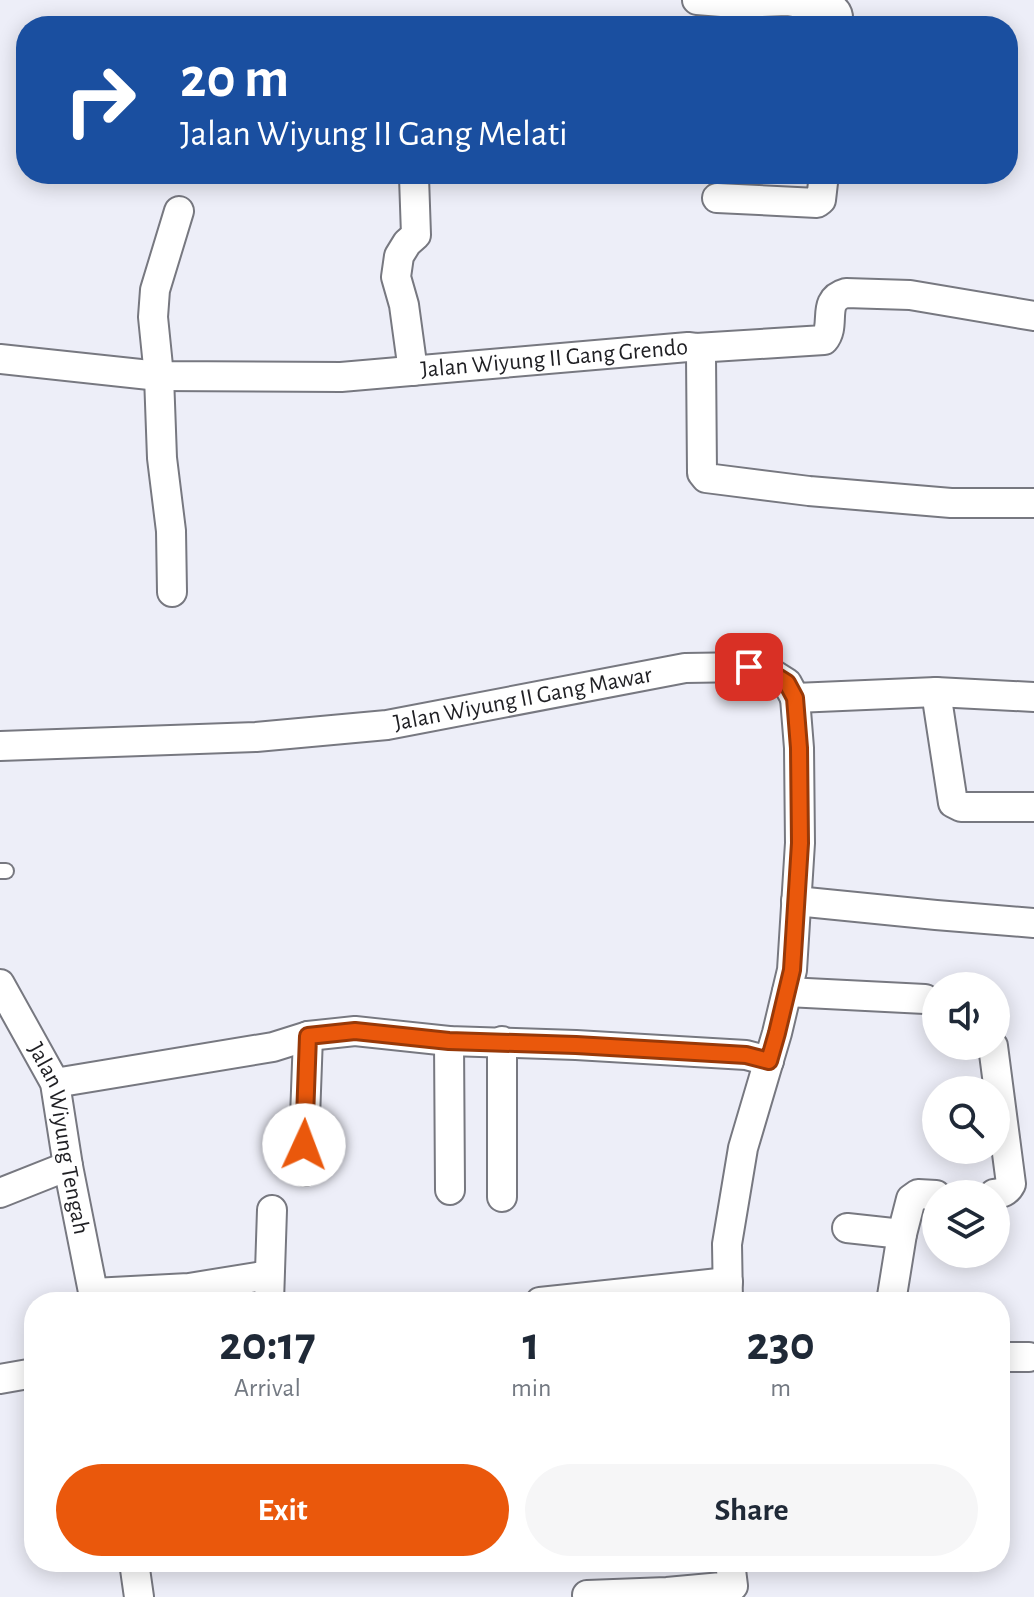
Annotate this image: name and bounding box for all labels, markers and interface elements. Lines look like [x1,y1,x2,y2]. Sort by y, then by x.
icon: right [48,48,152,152]
text: 20 m [180,51,289,107]
text: Jalan Wiyung II Gang Melati [180,116,568,152]
street label: Jalan Wiyung II Gang Grendo [420,335,689,382]
pin [715,633,783,701]
icon: arrive [727,645,771,689]
street label: Jalan Wiyung II Gang Mawar [392,663,654,735]
map controls [922,972,1010,1268]
button: sound [922,972,1010,1060]
street label: Jalan Wiyung Tengah [23,1039,93,1236]
button: search [922,1076,1010,1164]
position arrow [262,1103,346,1187]
button: layers [922,1180,1010,1268]
text: 20:17 [219,1321,316,1369]
text: 1 [522,1321,540,1369]
text: 230 [747,1321,815,1369]
text: Arrival [234,1375,301,1401]
text: min [511,1375,551,1401]
text: m [770,1375,791,1401]
button: Exit [56,1464,509,1556]
button: Share [525,1464,978,1556]

